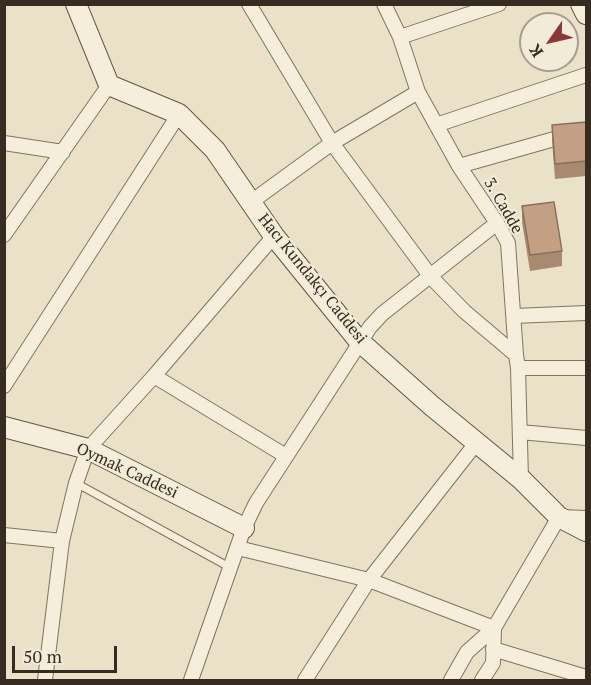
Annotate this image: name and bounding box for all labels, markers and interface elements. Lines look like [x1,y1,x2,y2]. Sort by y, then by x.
north arrow [519,12,579,72]
text: K [523,40,548,62]
street label: 3. Cadde [479,175,527,237]
street label: Hacı Kundakçı Caddesi [254,210,370,348]
street label: Oymak Caddesi [73,439,181,503]
scale bar [15,634,120,672]
text: 50 m [23,644,62,668]

